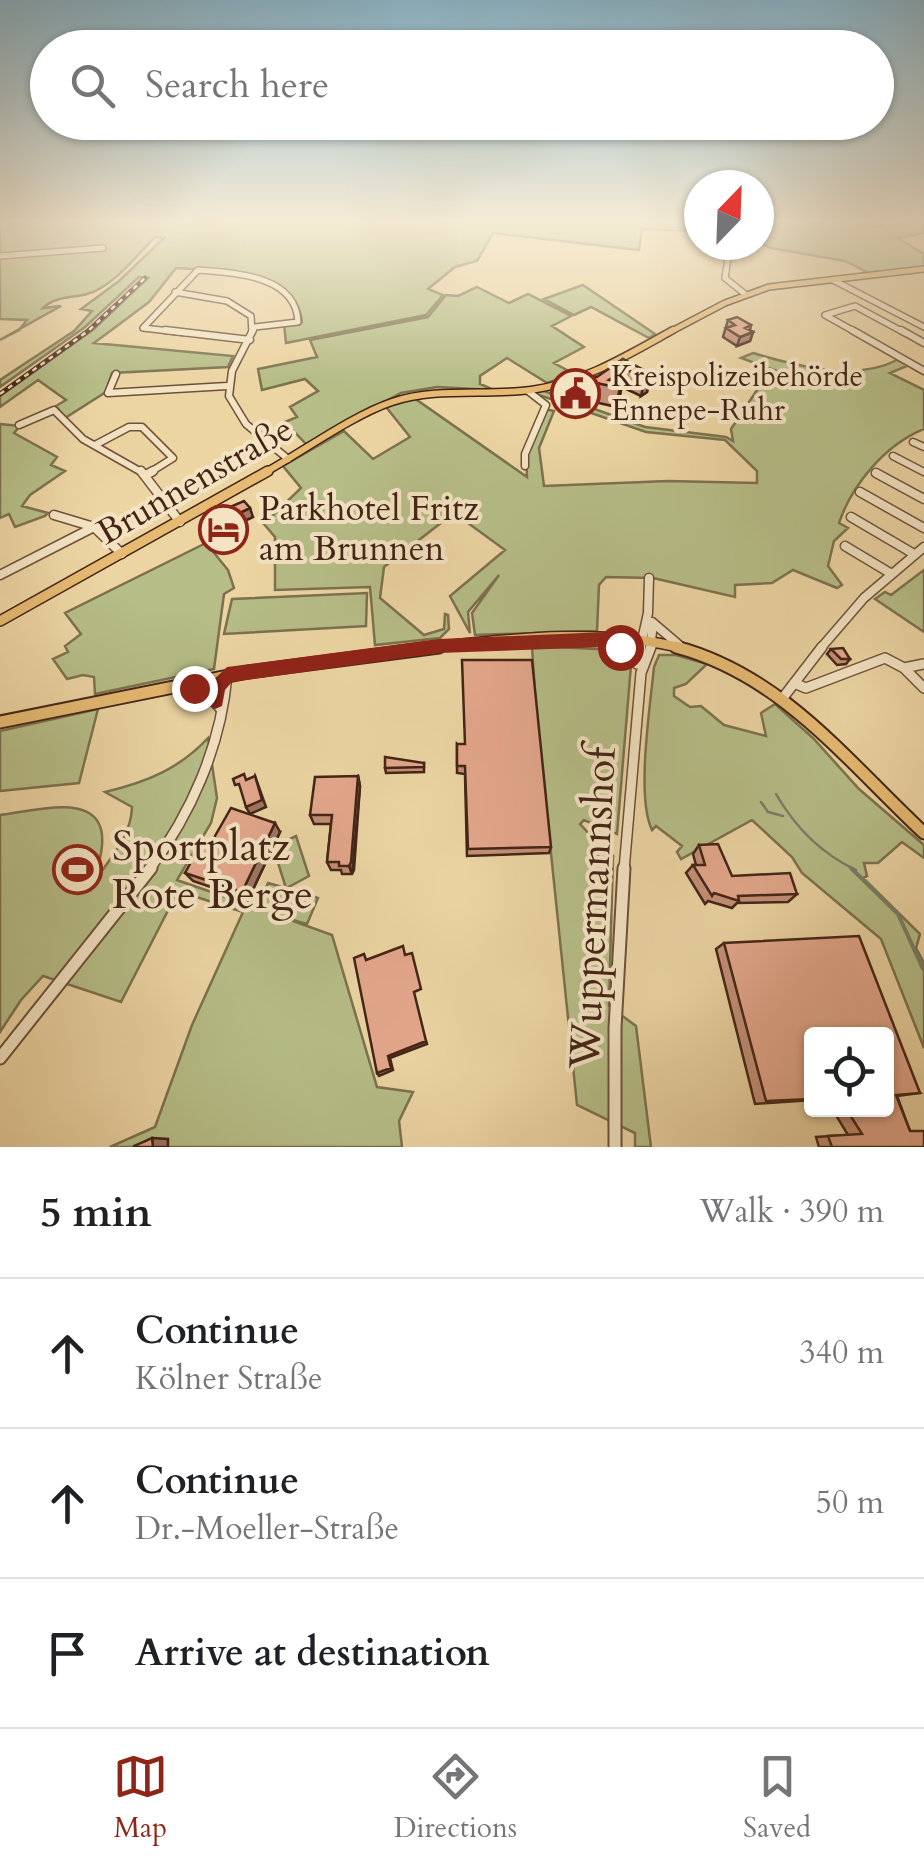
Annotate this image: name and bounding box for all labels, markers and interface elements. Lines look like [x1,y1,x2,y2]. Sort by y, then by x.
search box [30,30,894,140]
icon: search [65,58,120,113]
text: Search here [145,59,329,111]
north arrow [684,170,774,260]
place label: Kreispolizeibehörde Ennepe-Ruhr [611,356,863,431]
public building icon: Kreispolizeibehörde Ennepe-Ruhr [550,367,602,419]
street label: Brunnenstraße [88,406,302,556]
place label: Parkhotel Fritz am Brunnen [259,485,479,573]
hotel icon: Parkhotel Fritz am Brunnen [198,503,250,555]
route start [598,625,644,671]
route end [172,666,218,712]
street label: Wuppermannshof [556,739,630,1072]
place label: Sportplatz Rote Berge [112,818,313,923]
sports icon: Sportplatz Rote Berge [51,844,103,896]
map controls [804,1027,894,1117]
button: locate [804,1027,894,1117]
text: 5 min [40,1184,152,1241]
text: Walk · 390 m [699,1190,884,1234]
text: Continue [135,1305,299,1357]
icon: ahead [40,1326,95,1381]
text: 340 m [799,1331,884,1375]
text: Kölner Straße [135,1357,322,1401]
text: Continue [135,1455,299,1507]
icon: ahead [40,1476,95,1531]
text: 50 m [816,1481,884,1525]
text: Dr.-Moeller-Straße [135,1507,399,1551]
icon: arrive [40,1626,95,1681]
text: Arrive at destination [135,1627,490,1679]
tab: Map [113,1749,168,1847]
tab: Directions [394,1749,517,1847]
tab: Saved [743,1749,811,1847]

